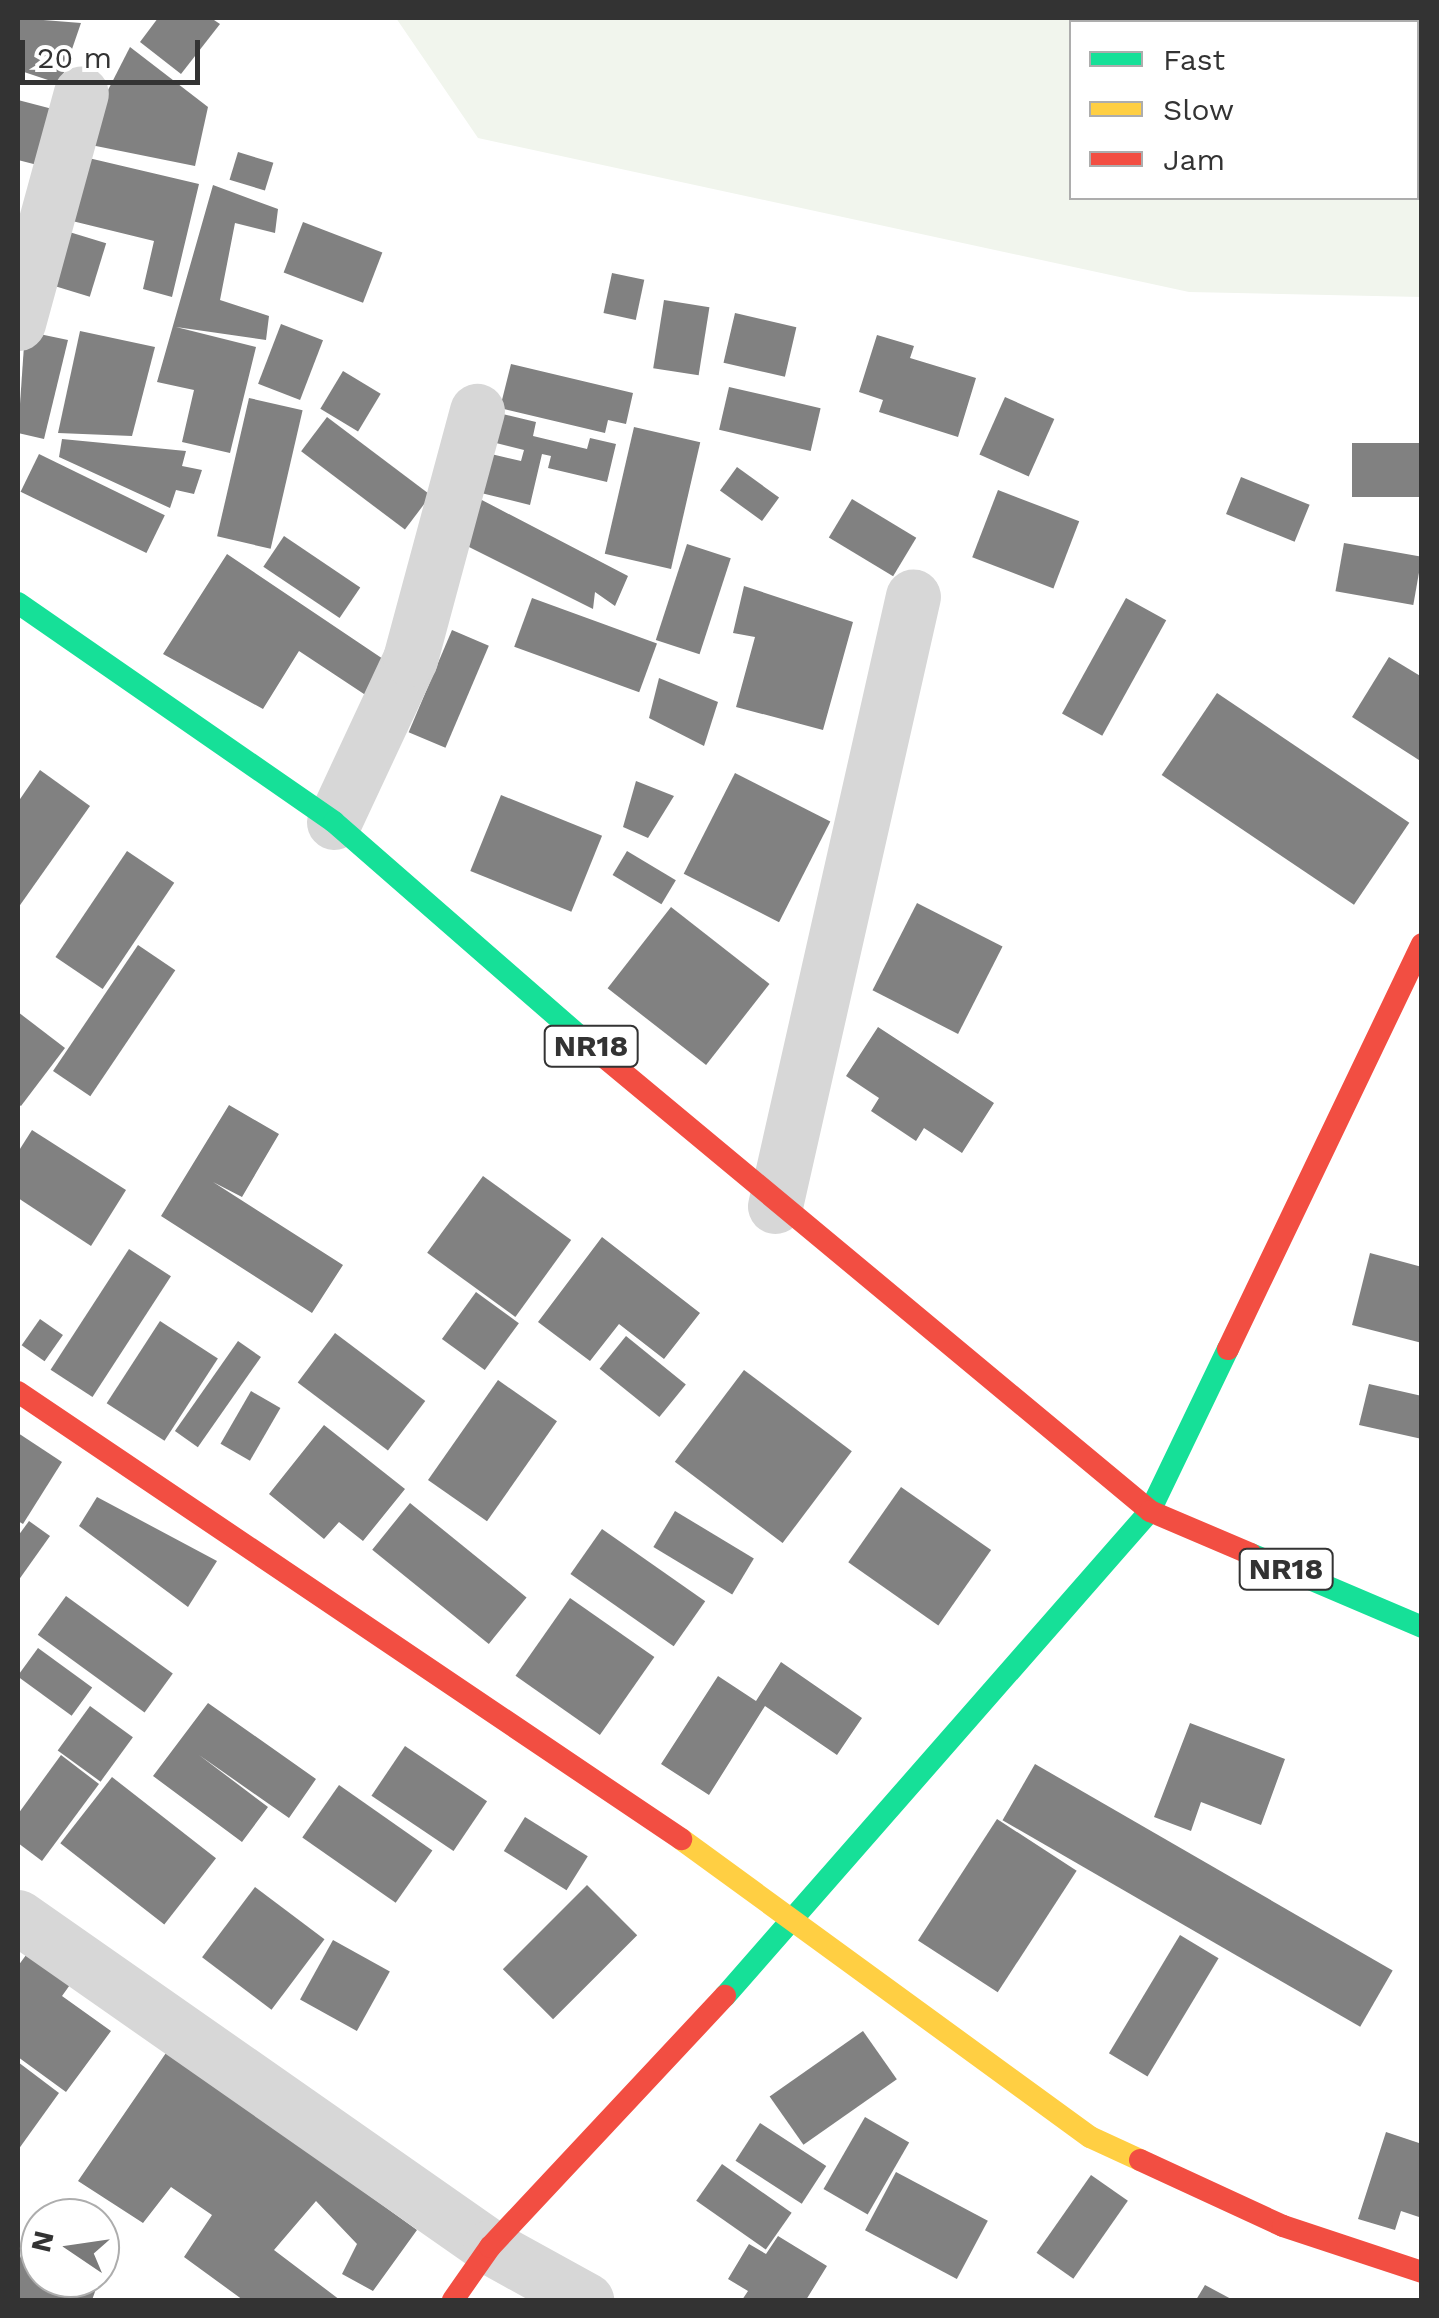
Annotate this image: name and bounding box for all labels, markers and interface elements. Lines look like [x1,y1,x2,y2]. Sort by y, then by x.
scale bar [25,20,205,82]
legend [1069,20,1419,200]
text: 20 m [37,40,112,75]
text: Fast [1163,42,1225,77]
text: Slow [1163,92,1234,127]
text: Jam [1163,142,1225,177]
road number: NR18 [544,1021,638,1071]
road number: NR18 [1238,1544,1334,1594]
north arrow [20,2198,120,2298]
text: N [24,2228,61,2255]

